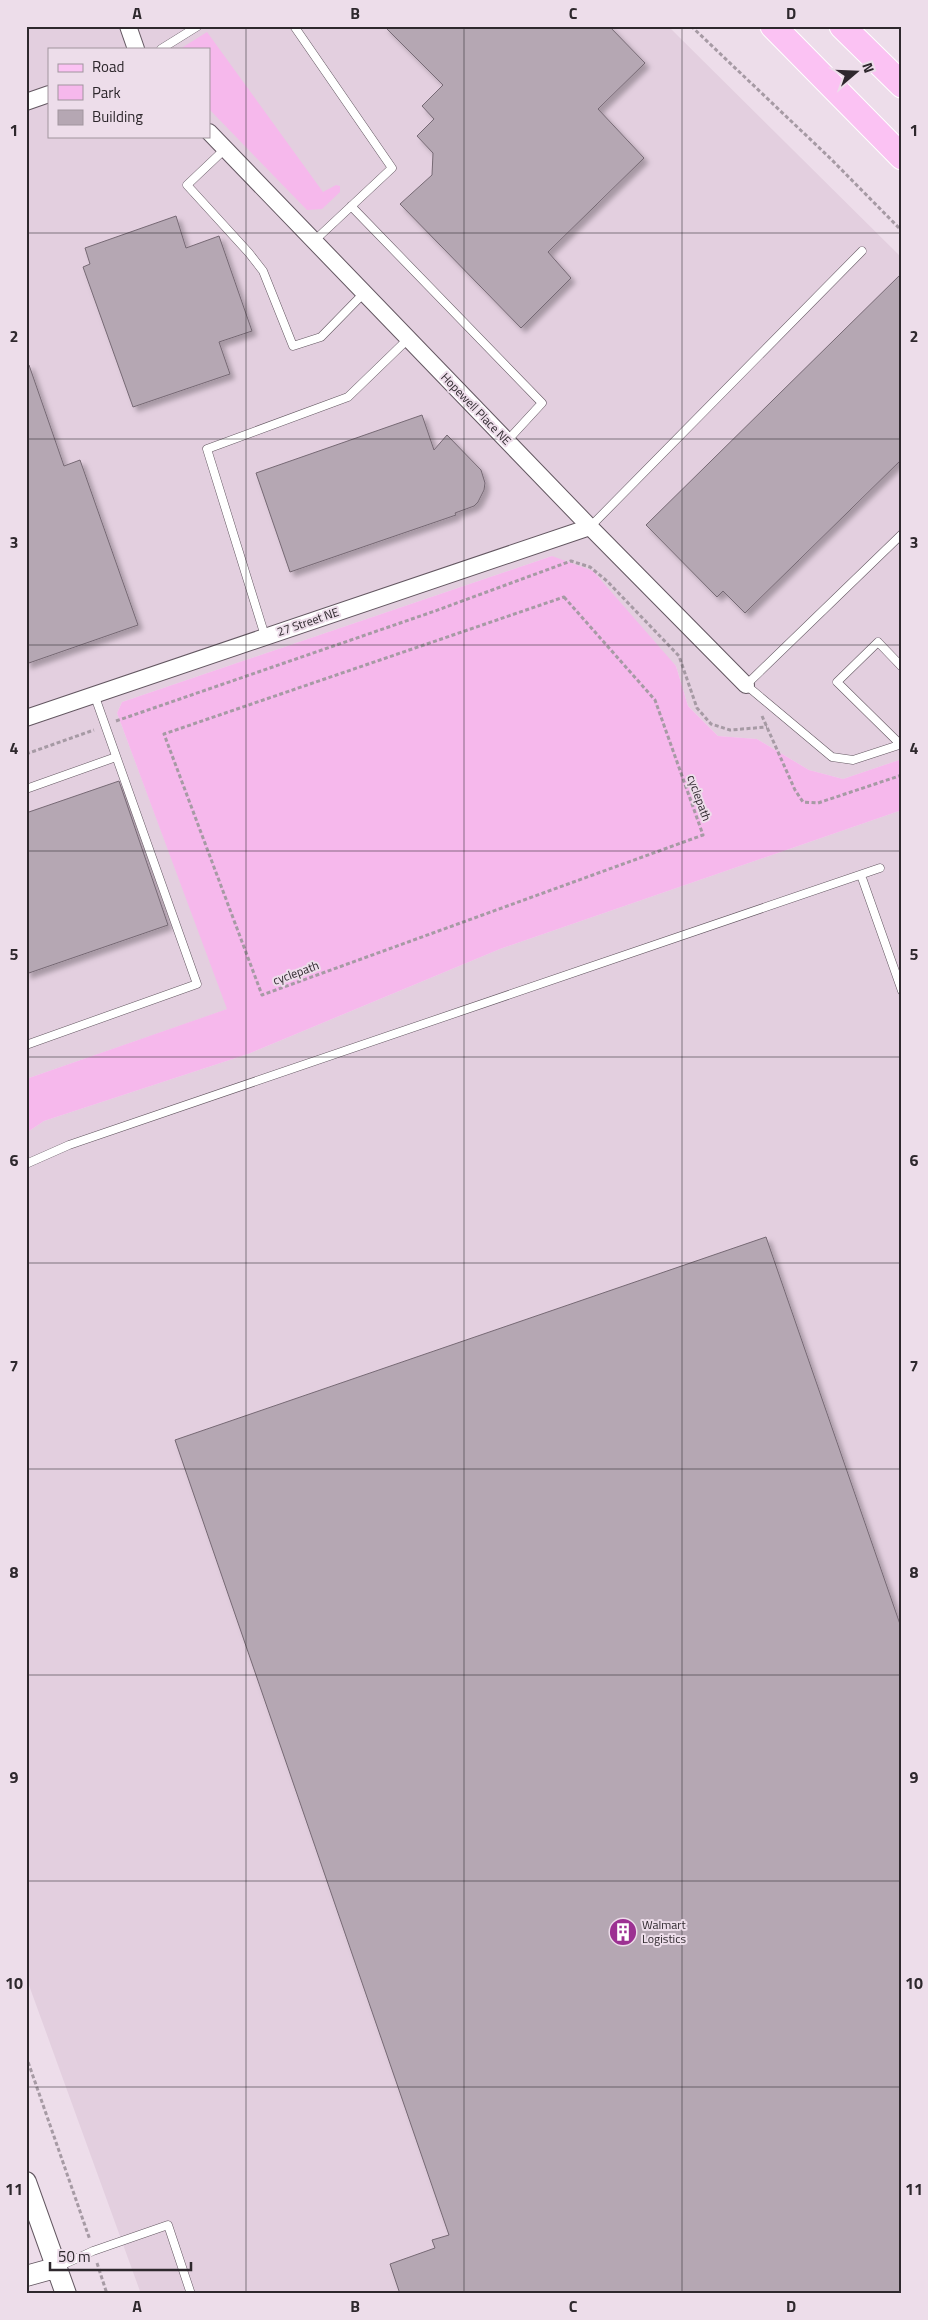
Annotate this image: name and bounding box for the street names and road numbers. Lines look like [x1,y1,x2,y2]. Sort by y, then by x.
street label: Hopewell Place NE [437,368,516,450]
street label: 27 Street NE [274,602,342,641]
street label: cyclepath [682,772,717,824]
street label: cyclepath [270,955,322,990]

